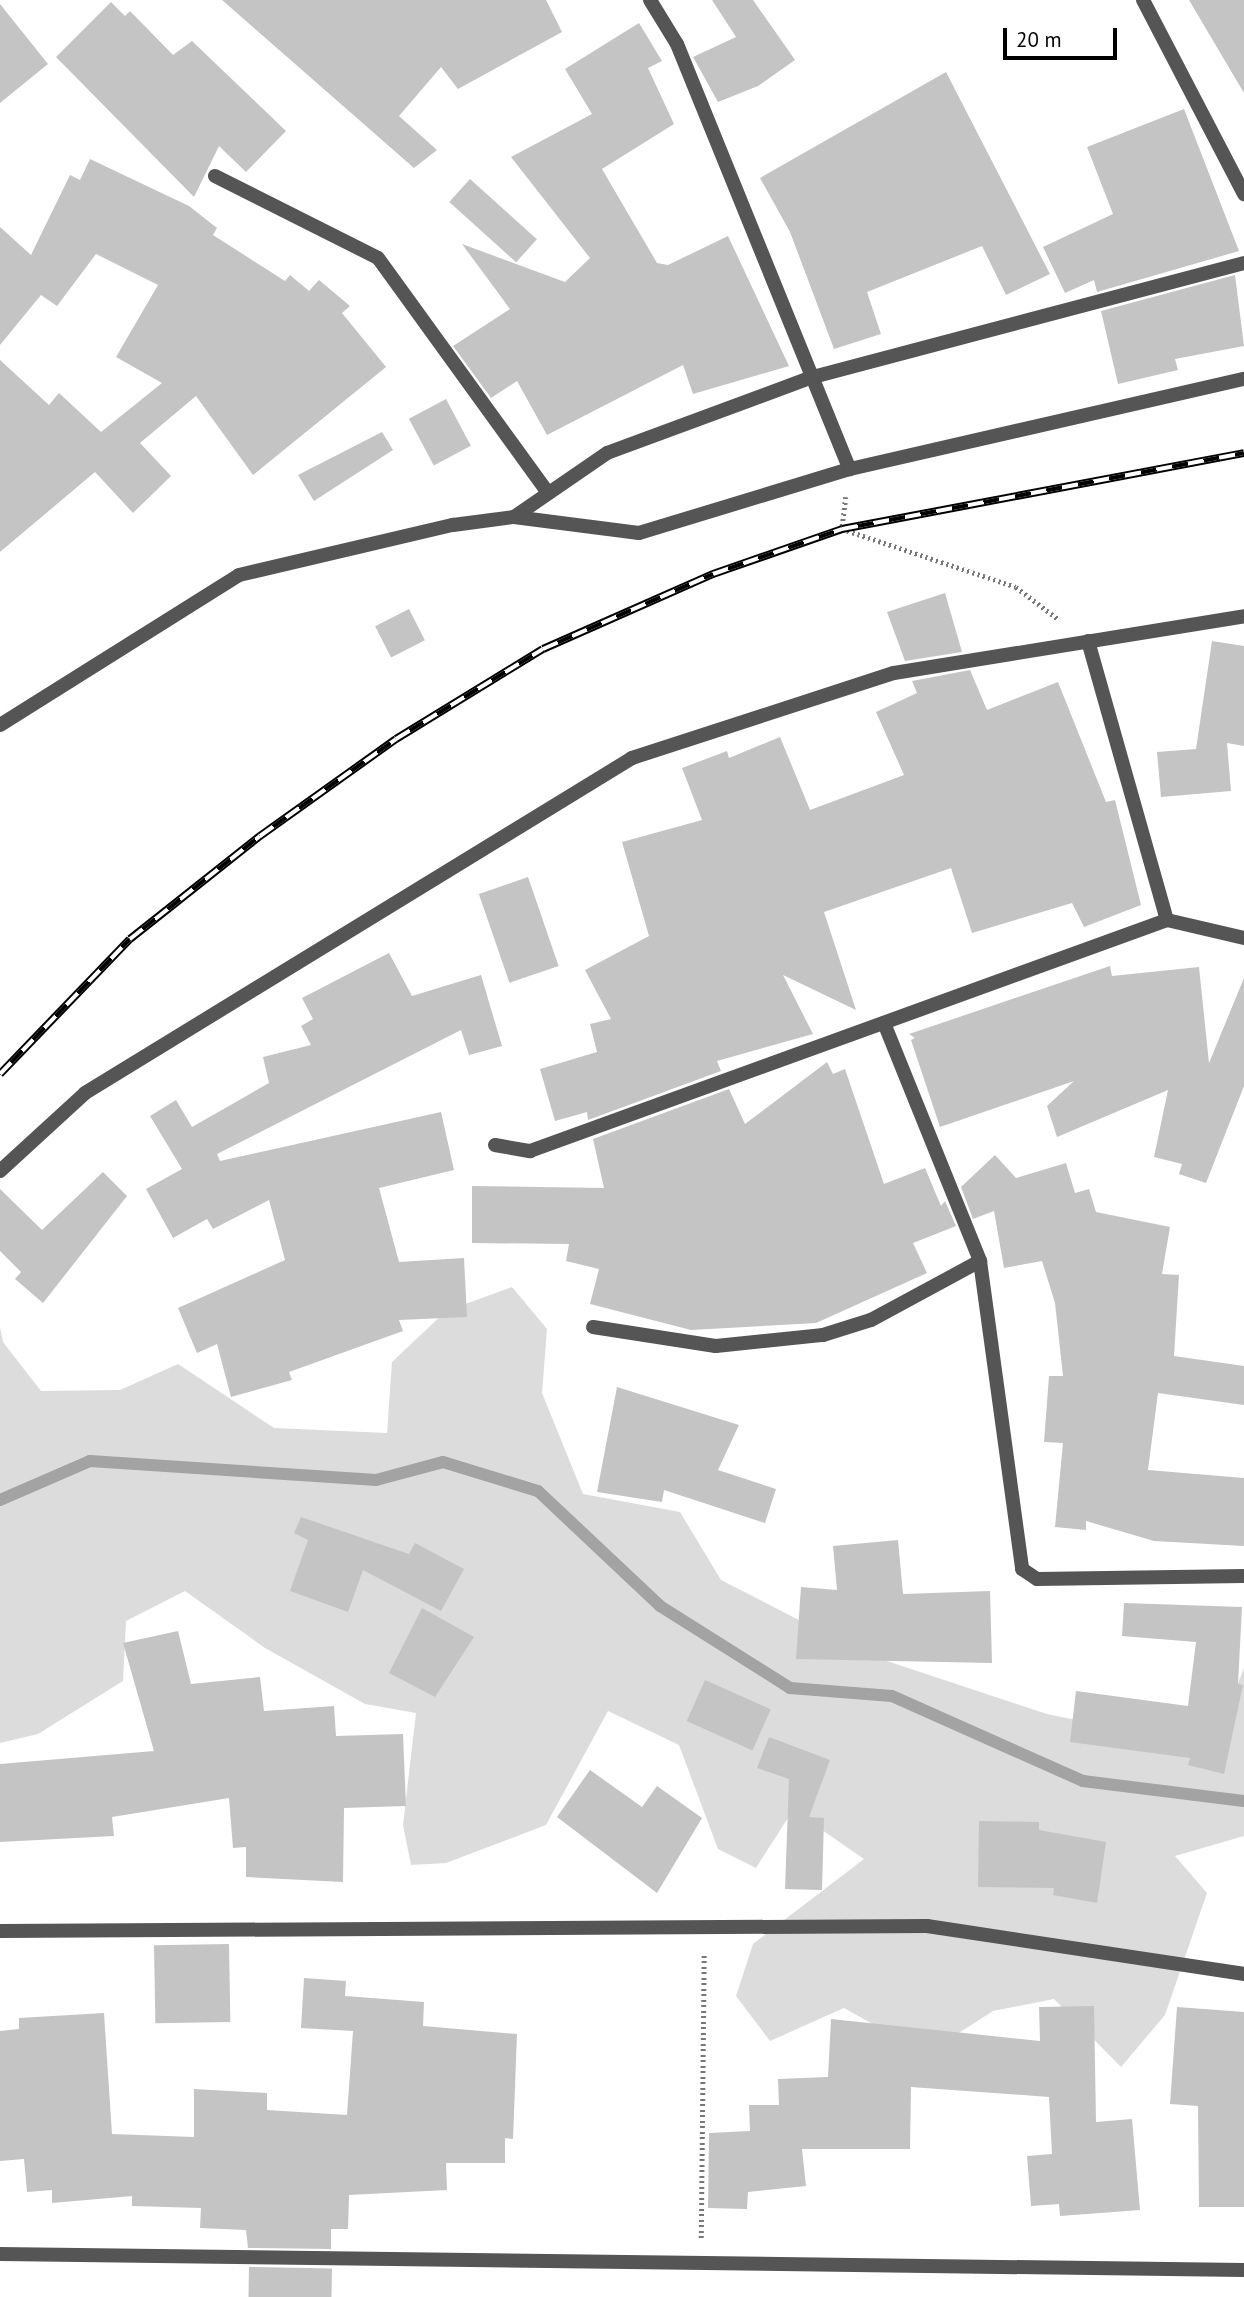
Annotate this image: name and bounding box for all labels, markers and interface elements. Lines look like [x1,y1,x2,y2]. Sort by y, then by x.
scale bar [1006,14,1120,58]
text: 20 m [1016,26,1062,53]

